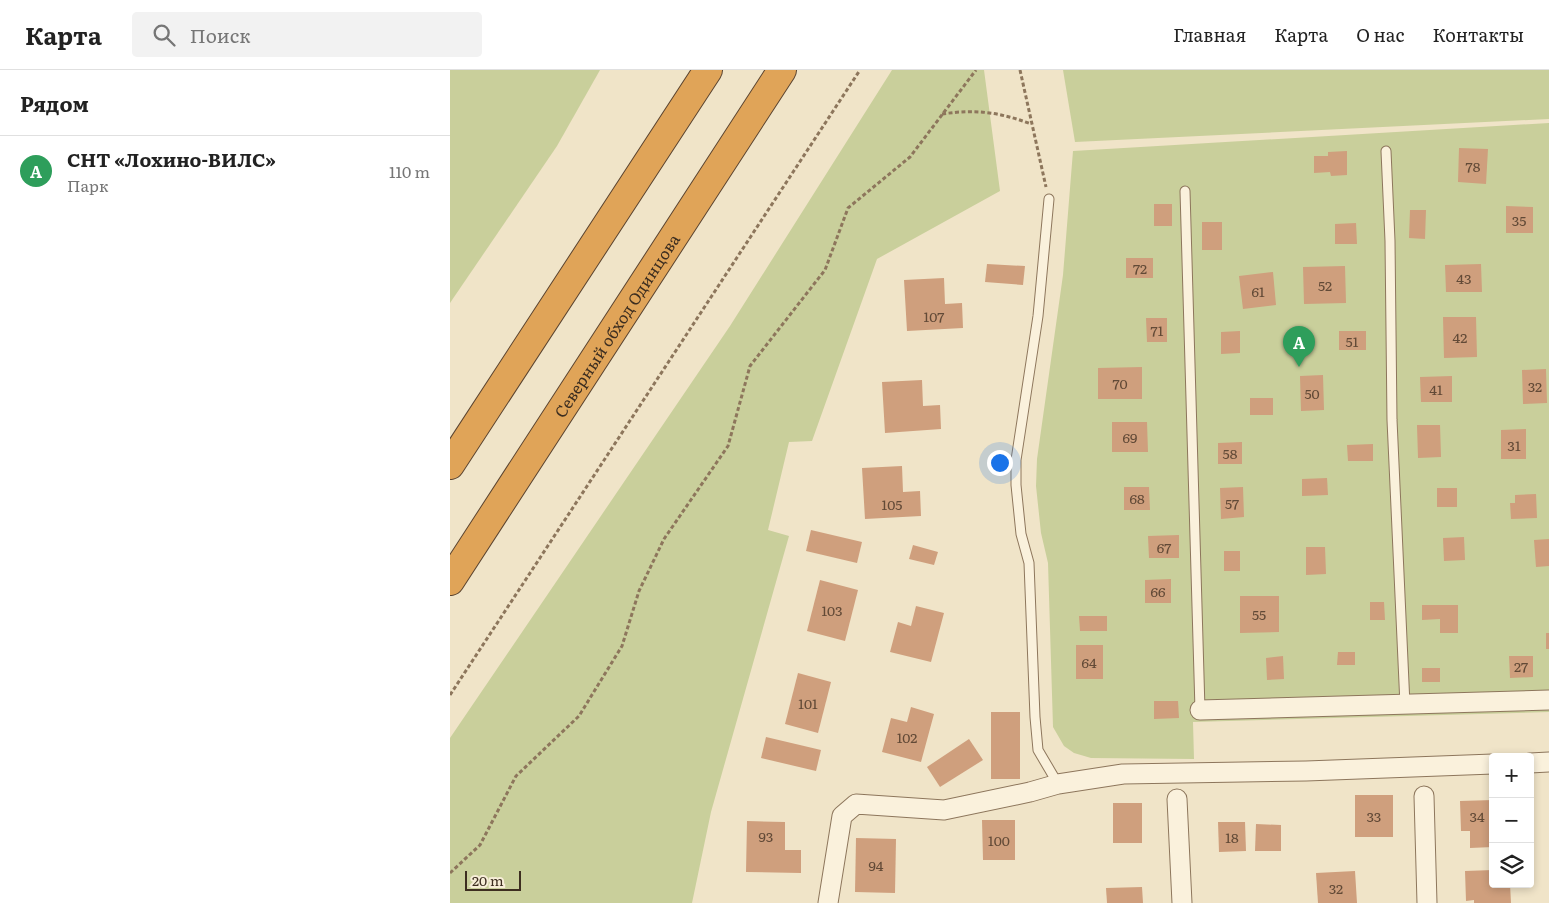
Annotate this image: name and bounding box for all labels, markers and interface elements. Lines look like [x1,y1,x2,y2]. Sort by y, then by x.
search box [132,12,482,57]
text: Карта [25,17,102,52]
icon: search [150,21,178,49]
text: Поиск [190,21,251,49]
text: Главная [1173,21,1246,48]
text: Карта [1274,21,1328,48]
text: О нас [1356,21,1404,48]
text: Контакты [1432,21,1524,48]
text: Рядом [20,87,89,118]
text: СНТ «Лохино-ВИЛС» [67,145,276,173]
house number: 78 [1466,156,1481,176]
text: A [30,159,42,183]
text: 110 m [389,159,430,183]
text: Парк [67,173,108,197]
house number: 35 [1512,210,1526,230]
street label: Северный обход Одинцова [548,228,685,422]
house number: 72 [1133,258,1147,278]
house number: 43 [1456,268,1472,288]
house number: 52 [1318,275,1332,295]
house number: 61 [1251,281,1265,301]
house number: 107 [924,306,944,326]
house number: 71 [1151,320,1164,340]
pin: A [1283,326,1315,367]
house number: 42 [1453,327,1467,347]
house number: 51 [1346,331,1359,351]
house number: 70 [1112,373,1128,393]
house number: 32 [1528,376,1542,396]
house number: 41 [1429,379,1443,399]
house number: 50 [1304,383,1320,403]
house number: 69 [1123,427,1137,447]
house number: 31 [1507,435,1521,455]
house number: 58 [1223,443,1238,463]
your location [987,450,1013,476]
house number: 68 [1129,488,1145,508]
house number: 57 [1225,493,1239,513]
house number: 105 [882,494,902,514]
house number: 67 [1157,537,1171,557]
house number: 66 [1150,581,1166,601]
house number: 103 [821,600,843,620]
house number: 55 [1252,604,1266,624]
house number: 64 [1081,652,1097,672]
house number: 27 [1514,656,1528,676]
house number: 101 [798,693,818,713]
house number: 102 [897,727,917,747]
map controls [1489,753,1534,888]
button: + [1489,753,1534,798]
button: − [1489,798,1534,843]
house number: 33 [1367,806,1381,826]
house number: 34 [1469,806,1485,826]
house number: 93 [759,826,773,846]
house number: 18 [1225,827,1239,847]
house number: 100 [988,830,1010,850]
button: layers [1489,843,1534,888]
house number: 94 [868,855,884,875]
scale bar [465,868,521,891]
text: 20 m [472,870,504,890]
house number: 32 [1329,878,1343,898]

